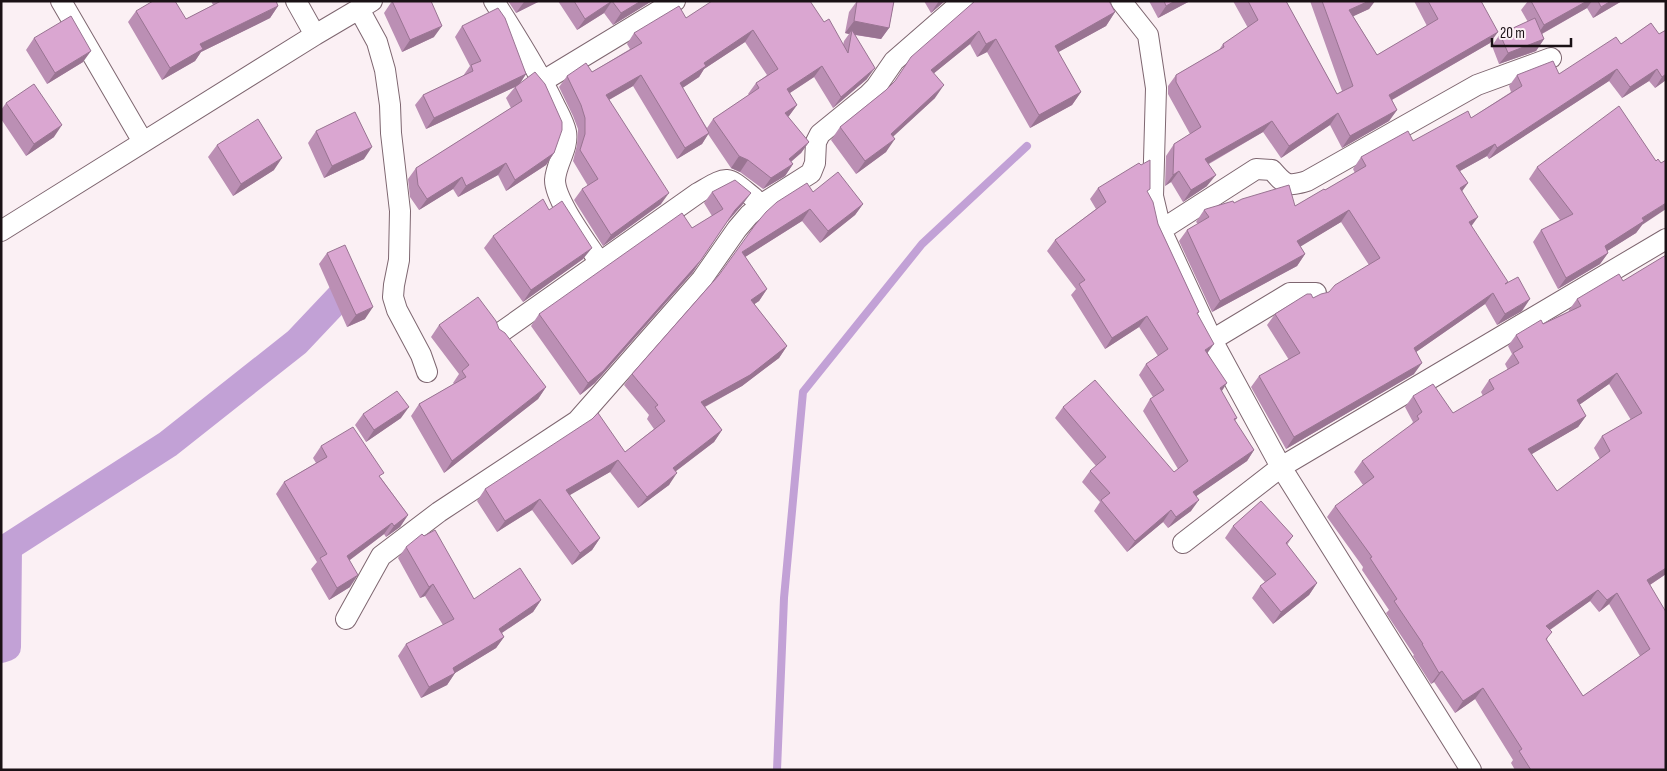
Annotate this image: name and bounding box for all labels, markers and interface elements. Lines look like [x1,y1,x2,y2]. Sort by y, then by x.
scale bar [1492,15,1571,47]
text: 20 m [1500,24,1525,43]

